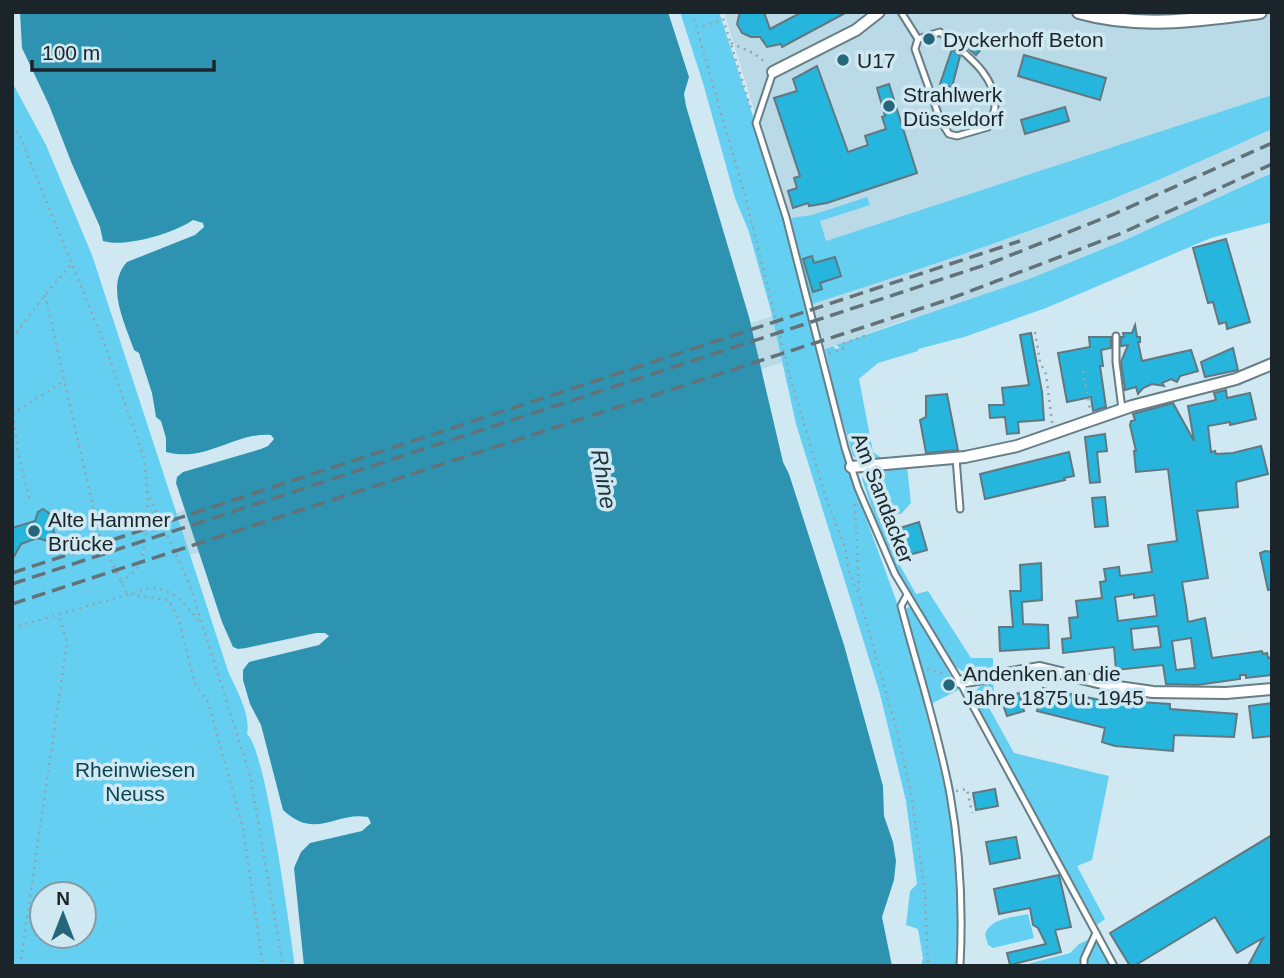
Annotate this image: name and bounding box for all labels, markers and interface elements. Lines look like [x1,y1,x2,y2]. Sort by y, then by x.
scale bar [32,28,214,72]
place label: Dyckerhoff Beton [943,28,1104,51]
marker: Dyckerhoff Beton [921,31,937,47]
text: 100 m [42,41,100,64]
place label: U17 [857,49,896,72]
marker: U17 [835,52,851,68]
place label: Strahlwerk Düsseldorf [903,83,1004,130]
marker: Strahlwerk Düsseldorf [881,98,897,114]
street label: Am Sandacker [848,430,918,566]
water label: Rhine [586,447,622,511]
place label: Alte Hammer Brücke [48,508,171,555]
marker: Alte Hammer Brücke [26,523,42,539]
place label: Andenken an die Jahre 1875 u. 1945 [963,662,1144,709]
marker: Andenken an die Jahre 1875 u. 1945 [941,677,957,693]
park label: Rheinwiesen Neuss [75,758,195,805]
north arrow [28,880,98,950]
text: N [56,888,70,909]

